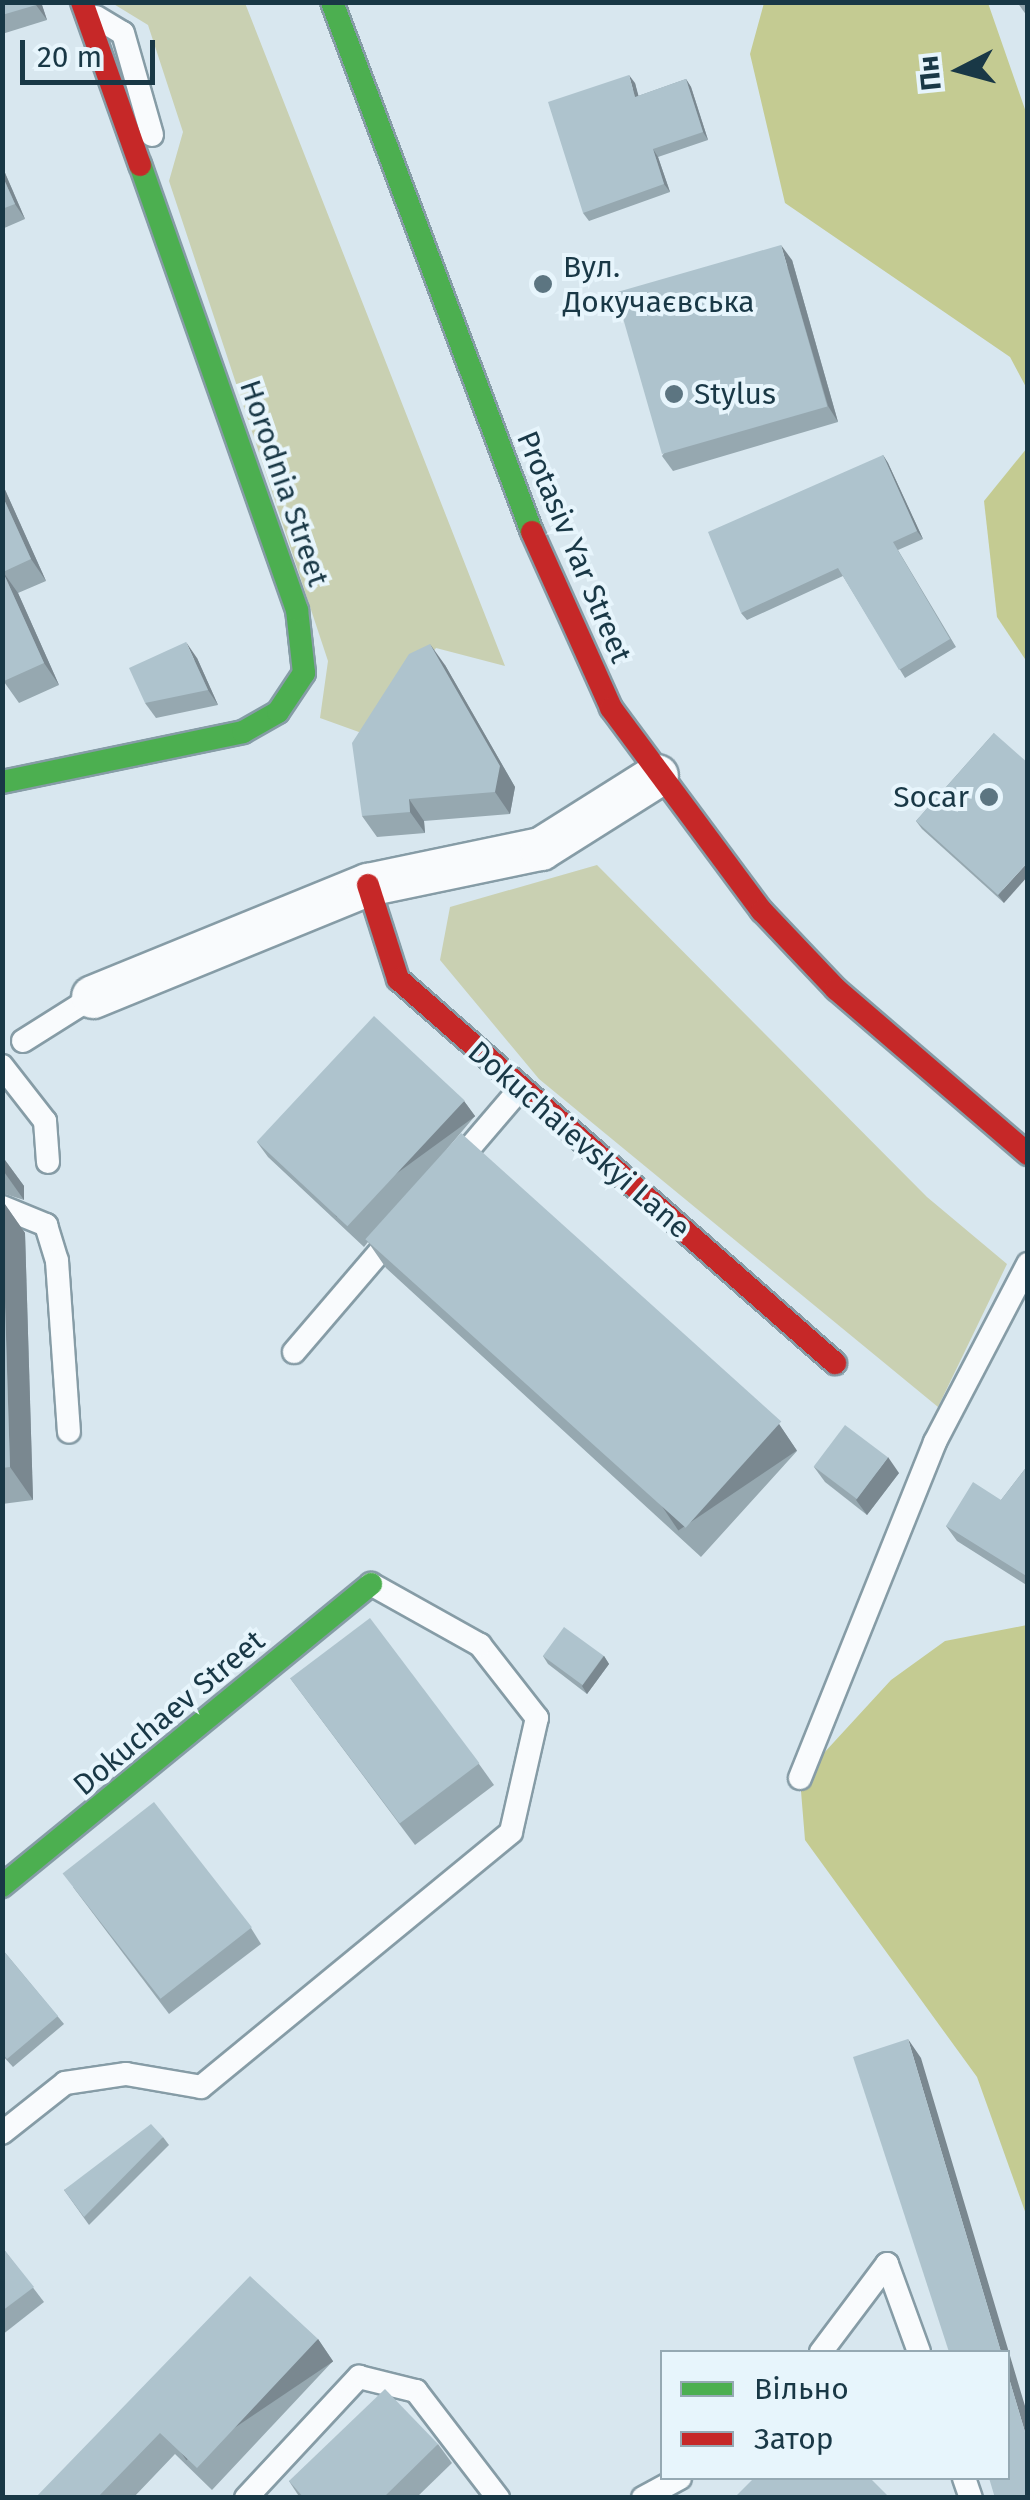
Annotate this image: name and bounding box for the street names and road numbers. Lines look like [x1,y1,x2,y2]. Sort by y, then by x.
street label: Horodnia Street [232,375,336,591]
street label: Protasiv Yar Street [509,426,639,668]
street label: Dokuchaievskyi Lane [461,1034,697,1246]
street label: Dokuchaev Street [66,1623,272,1803]

